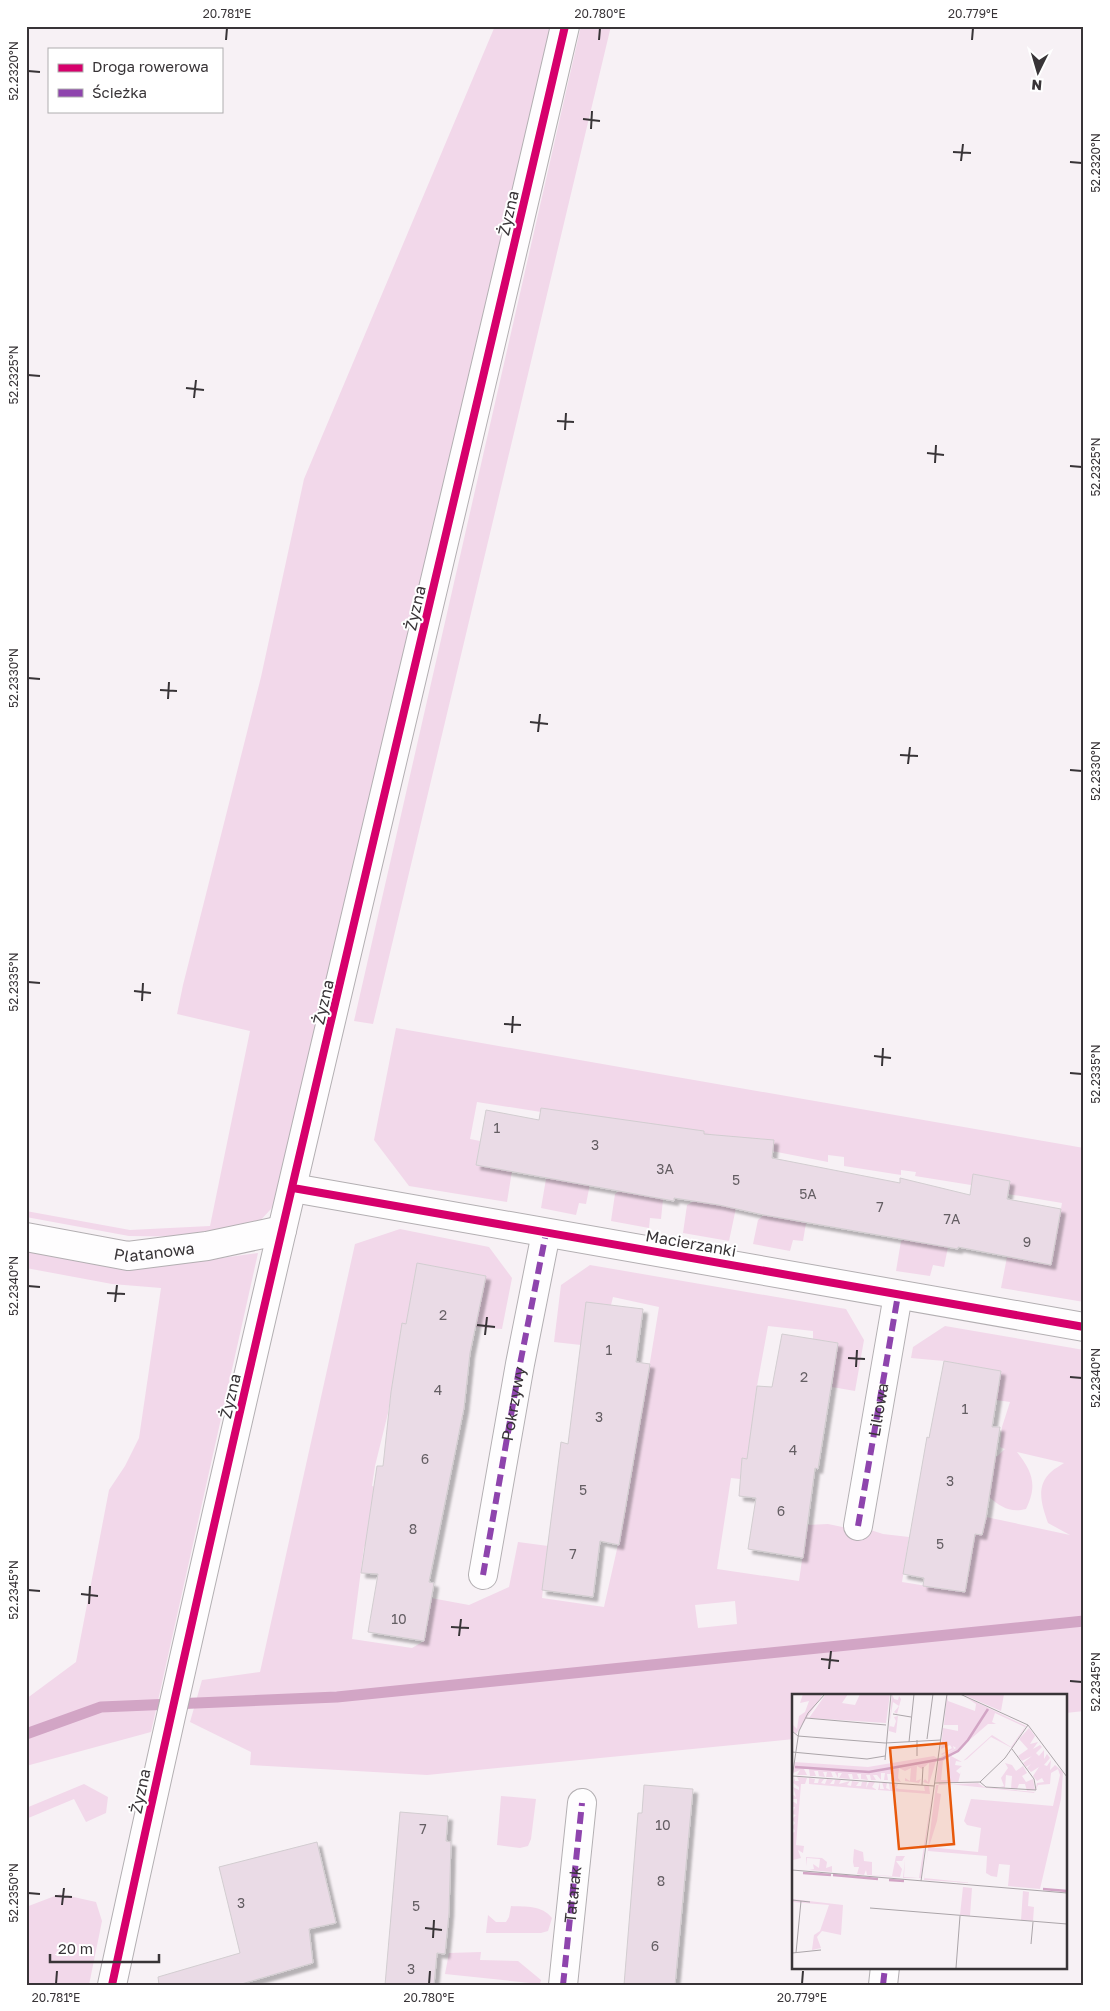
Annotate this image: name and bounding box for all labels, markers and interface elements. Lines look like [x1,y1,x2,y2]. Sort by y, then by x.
text: 20.781°E [203,6,251,21]
text: 20.780°E [574,6,626,21]
text: 20.779°E [948,6,998,21]
text: 52.2320°N [6,41,21,101]
legend [48,48,222,112]
north arrow [1012,48,1062,98]
text: Droga rowerowa [92,57,209,75]
text: N [1031,77,1043,94]
text: Ścieżka [92,83,147,101]
text: 52.2320°N [1088,133,1103,193]
street label: Żyzna [493,189,523,237]
text: 52.2325°N [6,345,21,405]
text: 52.2325°N [1088,437,1103,497]
street label: Żyzna [400,584,430,632]
text: 52.2330°N [6,648,21,708]
text: 52.2330°N [1088,741,1103,801]
text: 52.2335°N [6,952,21,1012]
street label: Żyzna [308,978,338,1026]
text: 52.2335°N [1088,1044,1103,1104]
house number: 1 [494,1119,501,1136]
house number: 3 [591,1136,599,1153]
house number: 3A [656,1160,674,1177]
house number: 5 [732,1171,740,1188]
house number: 5A [799,1185,817,1202]
house number: 7 [876,1198,884,1215]
house number: 7A [944,1210,961,1227]
street label: Macierzanki [644,1225,738,1261]
house number: 9 [1023,1233,1031,1250]
street label: Platanowa [112,1238,195,1266]
text: 52.2340°N [6,1256,21,1316]
house number: 2 [439,1306,447,1323]
house number: 1 [606,1341,613,1358]
text: 52.2340°N [1088,1348,1103,1408]
street label: Pokrzywy [497,1365,529,1442]
house number: 2 [800,1368,808,1385]
street label: Żyzna [215,1372,245,1420]
house number: 4 [434,1381,442,1398]
street label: Liliowa [864,1381,893,1438]
house number: 1 [962,1400,969,1417]
house number: 3 [595,1408,603,1425]
house number: 4 [789,1441,797,1458]
house number: 6 [421,1450,429,1467]
house number: 3 [946,1472,954,1489]
house number: 5 [579,1481,587,1498]
house number: 6 [777,1502,785,1519]
house number: 8 [409,1520,417,1537]
house number: 5 [936,1535,944,1552]
house number: 7 [569,1545,577,1562]
text: 52.2345°N [6,1560,21,1620]
house number: 10 [391,1610,407,1627]
text: 52.2345°N [1088,1652,1103,1712]
inset map [792,1694,1068,1968]
street label: Żyzna [126,1767,154,1815]
house number: 10 [655,1816,671,1833]
house number: 7 [419,1820,427,1837]
text: 52.2350°N [6,1863,21,1923]
street label: Tatarak [560,1865,585,1924]
house number: 8 [657,1872,665,1889]
house number: 3 [237,1894,245,1911]
house number: 5 [412,1897,420,1914]
scale bar [50,1931,159,1963]
house number: 6 [651,1937,659,1954]
text: 20 m [58,1939,93,1957]
house number: 3 [407,1960,415,1977]
text: 20.781°E [32,1990,80,2005]
text: 20.780°E [403,1990,455,2005]
text: 20.779°E [777,1990,827,2005]

